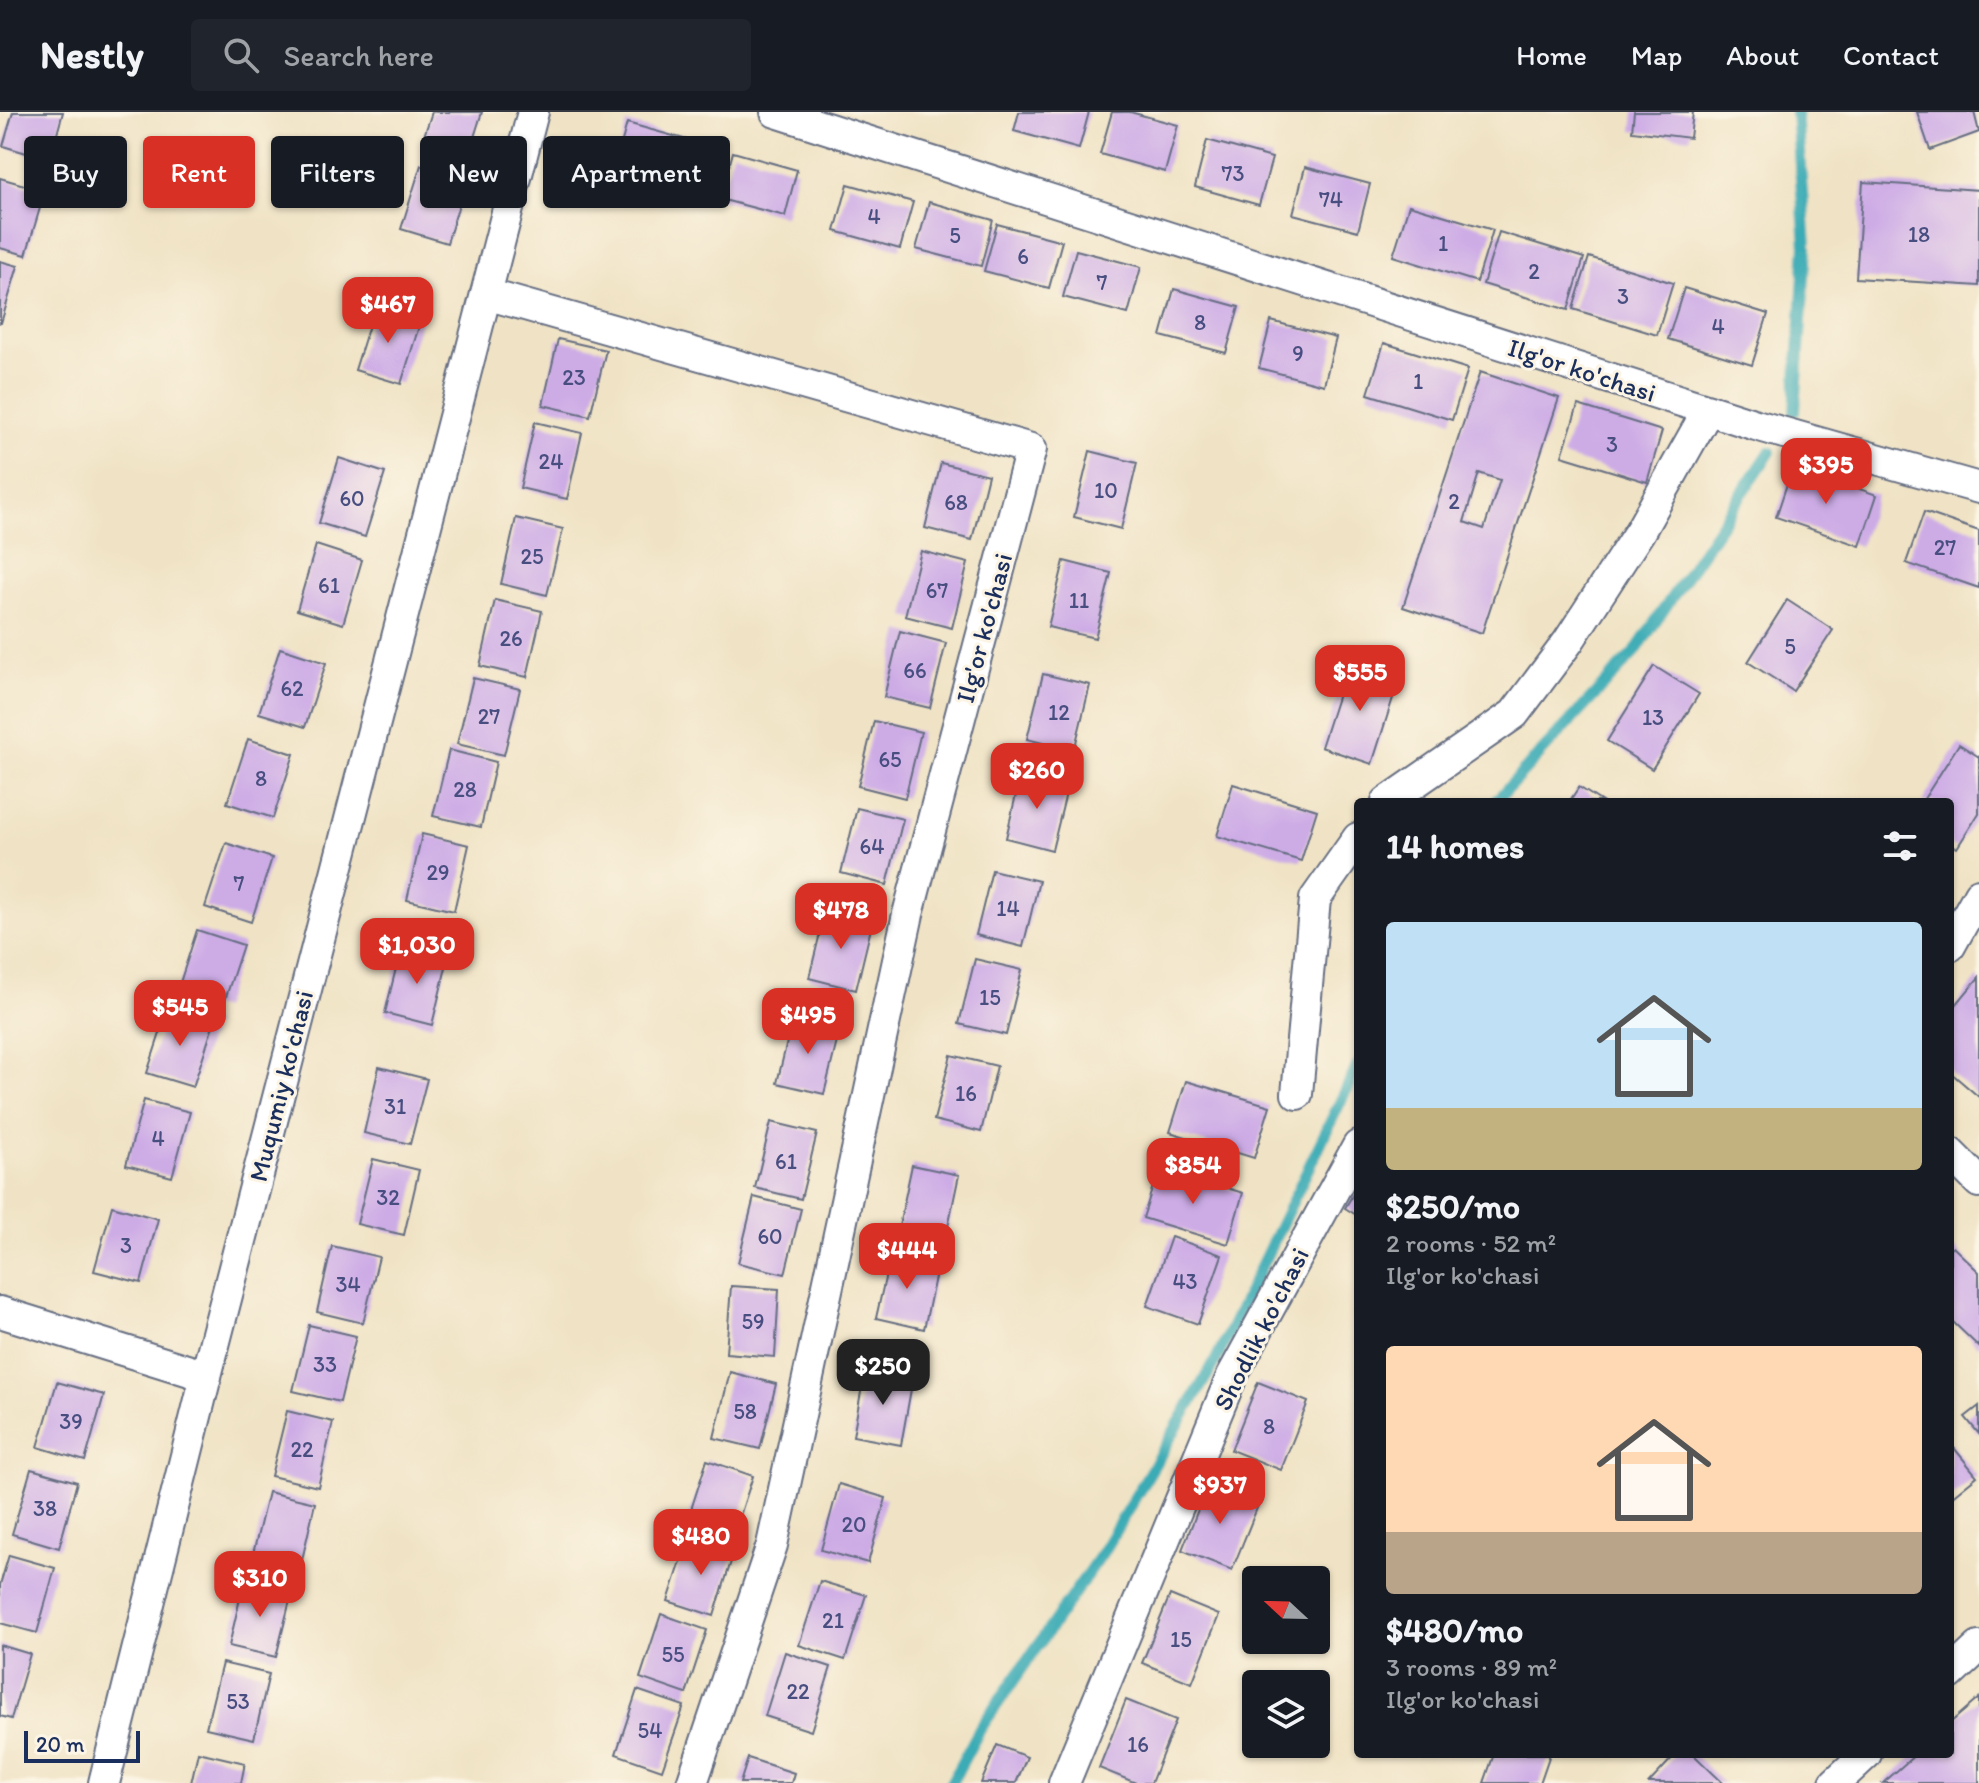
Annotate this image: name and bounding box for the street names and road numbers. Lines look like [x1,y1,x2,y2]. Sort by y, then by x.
street label: Ilg'or ko'chasi [1504,331,1660,409]
street label: Ilg'or ko'chasi [949,550,1019,706]
street label: Muqumiy ko'chasi [242,987,320,1185]
street label: Shodlik ko'chasi [1206,1242,1316,1416]

